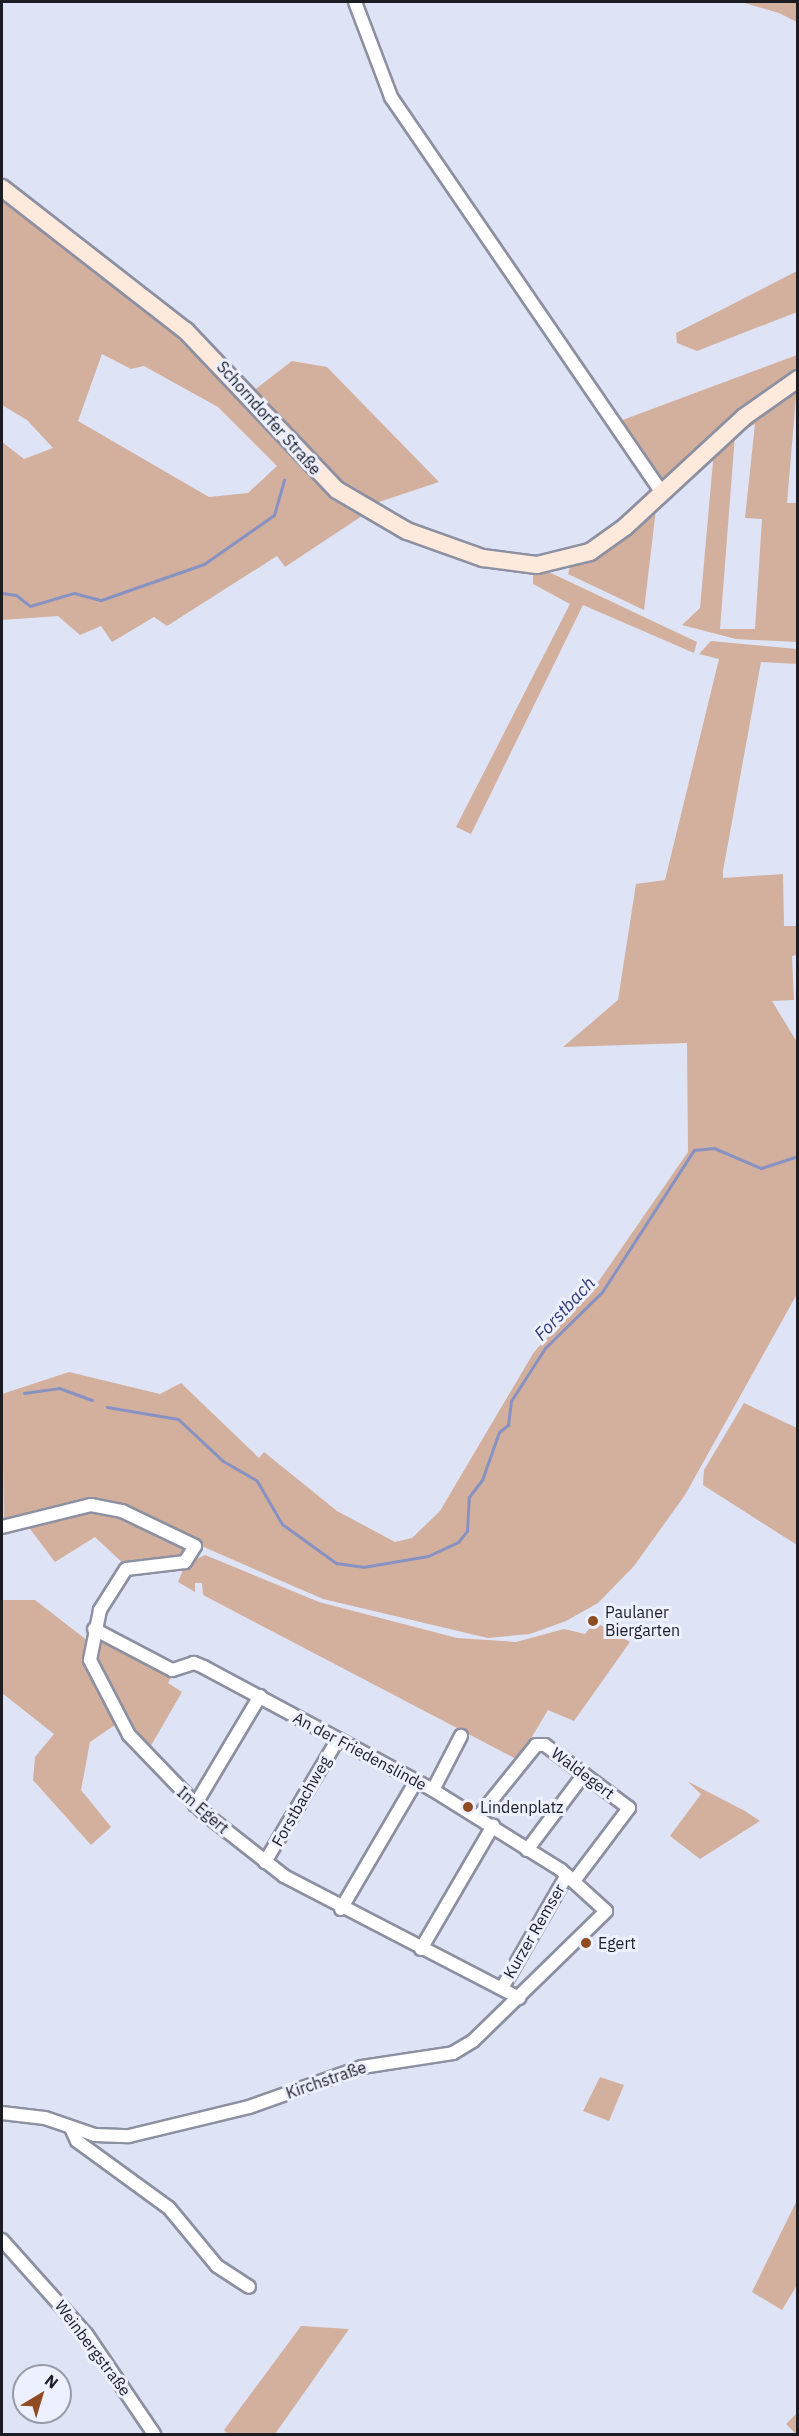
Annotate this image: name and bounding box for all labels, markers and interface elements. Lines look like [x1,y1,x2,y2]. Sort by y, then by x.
street label: Schorndorfer Straße [213,357,325,479]
water label: Forstbach [530,1273,600,1345]
place label: Paulaner Biergarten [605,1602,680,1640]
marker: Paulaner Biergarten [586,1614,600,1628]
street label: An der Friedenslinde [290,1708,430,1794]
street label: Waldegert [548,1743,618,1803]
street label: Forstbachweg [267,1752,335,1850]
street label: Im Egert [173,1782,233,1838]
place label: Lindenplatz [480,1797,563,1817]
marker: Lindenplatz [461,1800,475,1814]
street label: Kurzer Remser [499,1880,569,1982]
place label: Egert [598,1933,636,1953]
marker: Egert [579,1936,593,1950]
street label: Kirchstraße [283,2057,369,2103]
street label: Weinbergstraße [51,2296,135,2400]
north arrow [12,2364,72,2424]
text: N [41,2370,63,2393]

